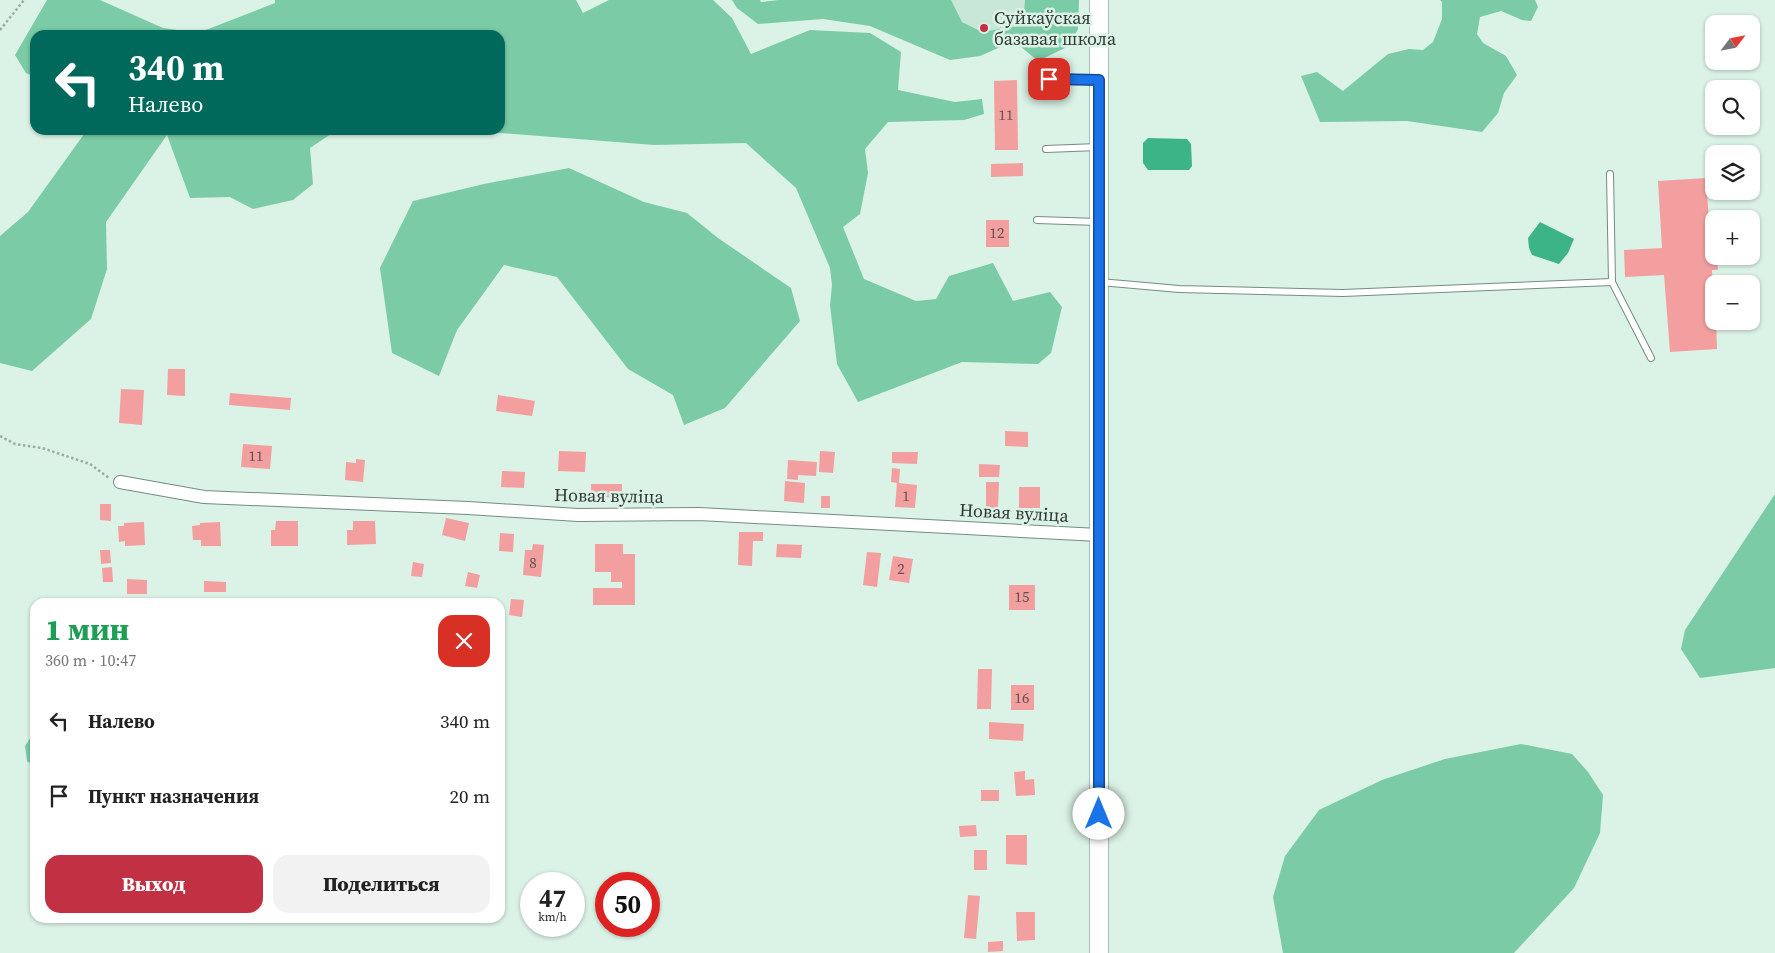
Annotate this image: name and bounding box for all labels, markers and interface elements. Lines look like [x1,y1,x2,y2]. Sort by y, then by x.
place label: Суйкаўская базавая школа [994,5,1117,51]
north arrow [1705,15,1760,70]
map controls [1705,15,1760,330]
marker: Суйкаўская базавая школа [978,22,990,34]
text: 340 m [128,44,224,92]
icon: left [45,50,110,115]
pin [1028,58,1070,100]
icon: arrive [1035,65,1063,93]
button: search [1705,80,1760,135]
text: Налево [128,89,203,119]
house number: 11 [998,104,1014,125]
button: layers [1705,145,1760,200]
button: + [1705,210,1760,265]
house number: 12 [989,222,1005,243]
button: − [1705,275,1760,330]
house number: 11 [248,445,264,466]
street label: Новая вуліца [554,482,665,509]
house number: 1 [902,485,910,506]
street label: Новая вуліца [959,497,1070,528]
house number: 8 [529,552,537,573]
house number: 2 [897,558,905,579]
house number: 15 [1014,586,1030,607]
text: 1 мин [45,609,129,650]
button: close [438,615,490,667]
text: 360 m · 10:47 [45,649,136,671]
house number: 16 [1014,687,1030,708]
icon: left [45,707,73,735]
text: Налево [88,708,155,734]
text: 340 m [440,708,490,734]
icon: arrive [45,782,73,810]
text: Пункт назначения [88,783,259,809]
text: 20 m [449,783,490,809]
position arrow [1072,787,1124,839]
button: Выход [45,855,263,913]
button: Поделиться [273,855,490,913]
speed limit sign: 50 [595,872,660,937]
text: 47 [539,881,566,915]
text: km/h [538,909,567,925]

